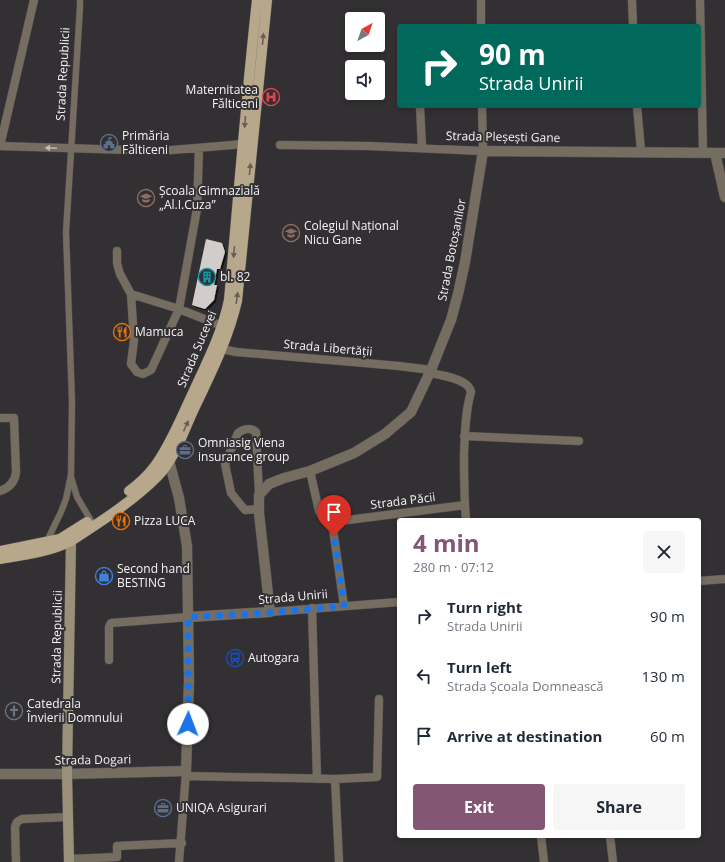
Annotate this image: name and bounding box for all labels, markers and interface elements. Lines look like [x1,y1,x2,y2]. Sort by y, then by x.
north arrow [345,12,385,52]
map controls [345,12,385,100]
street label: Strada Republicii [52,27,73,121]
one-way arrow [260,33,266,46]
text: 90 m [479,35,546,73]
icon: right [413,40,465,92]
button: sound [345,60,385,100]
text: Strada Unirii [479,71,583,95]
place label: Maternitatea Fălticeni [186,81,258,112]
hospital icon: Maternitatea Fălticeni [261,87,281,107]
one-way arrow [242,116,249,128]
place label: Primăria Fălticeni [122,127,170,158]
street label: Strada Pleșești Gane [446,127,561,146]
public building icon: Primăria Fălticeni [99,133,119,153]
one-way arrow [45,145,57,152]
one-way arrow [247,163,254,175]
place label: Școala Gimnazială „Al.I.Cuza” [159,182,260,213]
school or university icon: Școala Gimnazială „Al.I.Cuza” [136,188,156,208]
street label: Strada Botoșanilor [433,197,470,303]
place label: Colegiul Național Nicu Gane [304,217,399,248]
school or university icon: Colegiul Național Nicu Gane [281,223,301,243]
one-way arrow [230,246,237,258]
building icon: bl. 82 [197,267,217,287]
place label: bl. 82 [220,268,251,285]
one-way arrow [234,292,241,304]
street label: Strada Sucevei [173,308,220,390]
restaurant icon: Mamuca [112,322,132,342]
place label: Mamuca [135,323,183,340]
street label: Strada Libertății [283,335,373,360]
one-way arrow [183,420,189,432]
place label: Omniasig Viena insurance group [198,434,289,465]
office icon: Omniasig Viena insurance group [175,440,195,460]
street label: Strada Păcii [370,488,436,513]
pin [317,495,351,536]
icon: arrive [323,501,345,523]
restaurant icon: Pizza LUCA [111,511,131,531]
place label: Pizza LUCA [134,512,196,529]
text: 4 min [413,526,480,559]
button: close [643,531,685,573]
text: 280 m · 07:12 [413,558,494,576]
place label: Second hand BESTING [117,560,190,591]
shop icon: Second hand BESTING [94,566,114,586]
street label: Strada Unirii [258,585,328,608]
street label: Strada Republicii [47,590,66,684]
text: Turn right [447,597,522,617]
icon: right [413,605,435,627]
text: 90 m [650,606,685,626]
text: Strada Unirii [447,617,522,635]
bus stop icon: Autogara [225,648,245,668]
place label: Autogara [248,649,299,666]
text: Turn left [447,657,512,677]
icon: left [413,665,435,687]
text: 130 m [641,666,685,686]
text: Strada Școala Domnească [447,677,604,695]
place label: Catedrala Învierii Domnului [26,695,123,726]
church icon: Catedrala Învierii Domnului [4,701,24,721]
position arrow [167,703,209,745]
icon: arrive [413,725,435,747]
text: Arrive at destination [447,726,602,746]
text: 60 m [650,726,685,746]
street label: Strada Dogari [55,750,131,769]
button: Exit [413,784,545,830]
button: Share [553,784,685,830]
office icon: UNIQA Asigurari [153,798,173,818]
place label: UNIQA Asigurari [176,799,267,816]

